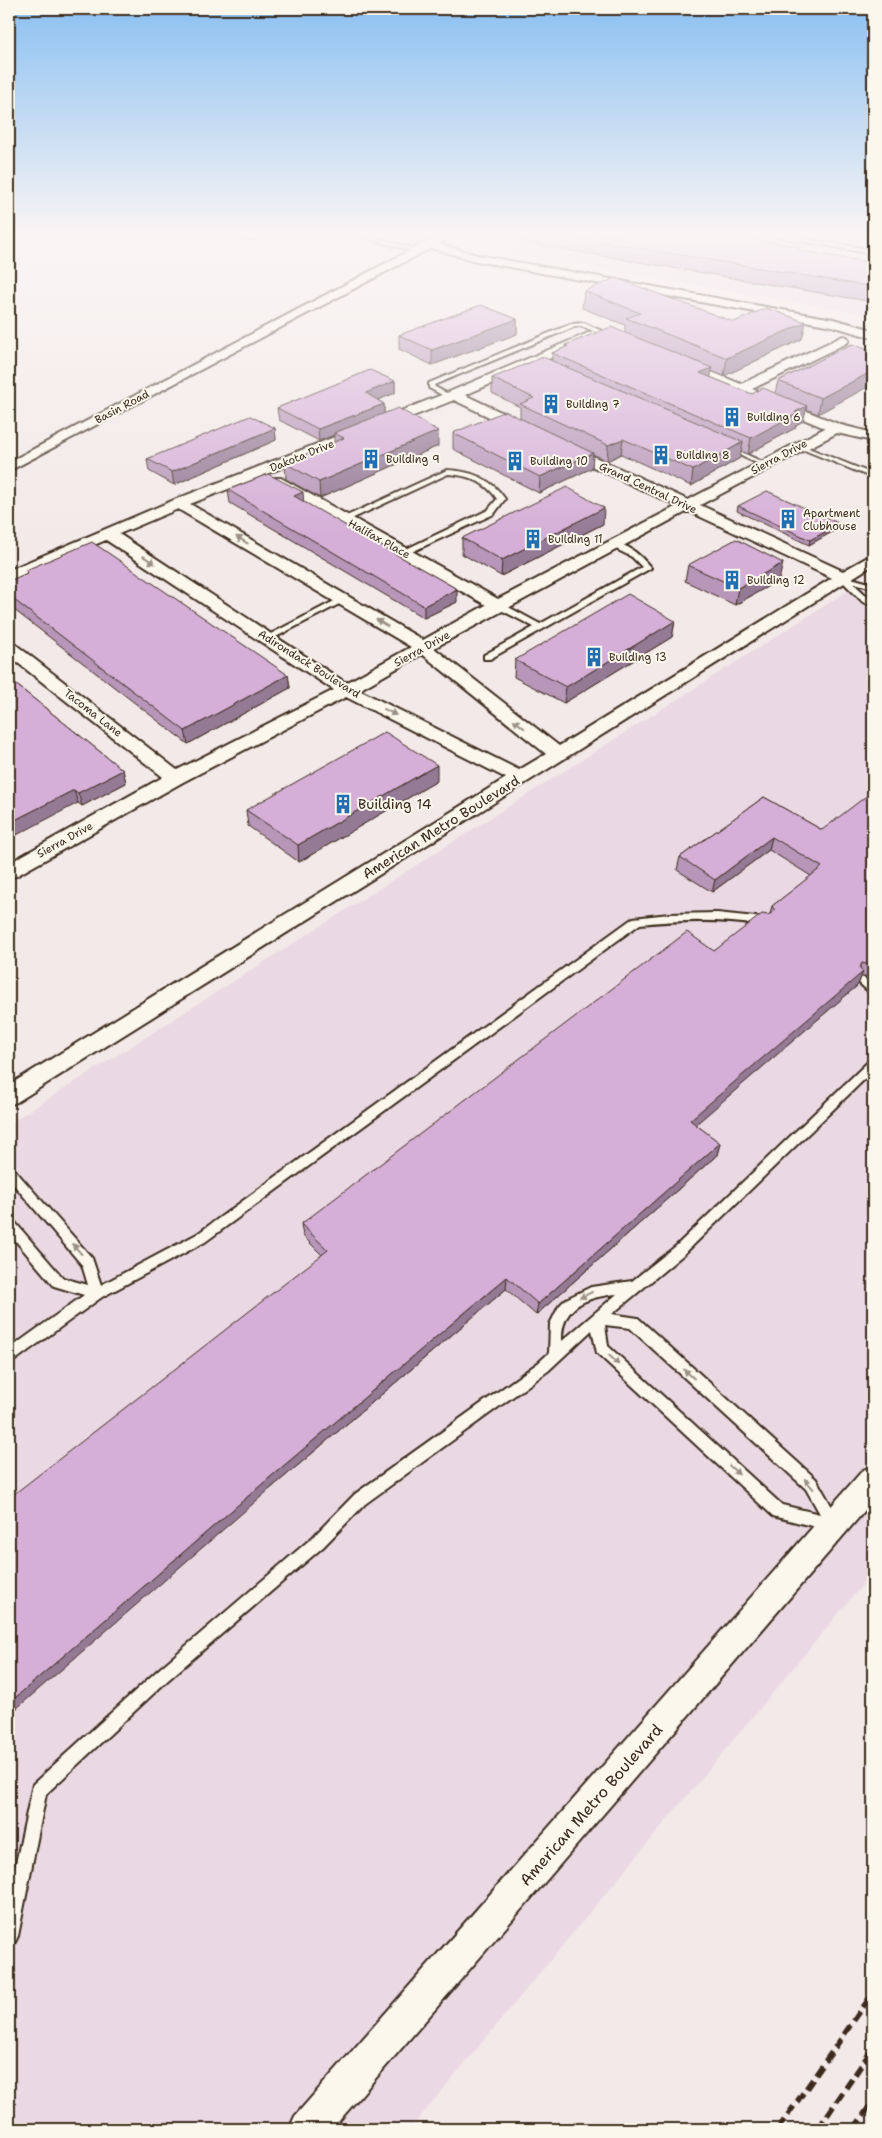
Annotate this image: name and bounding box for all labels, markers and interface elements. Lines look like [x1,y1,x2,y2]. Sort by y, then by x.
street label: Basin Road [92,386,152,428]
building icon: Building 7 [540,393,562,415]
place label: Building 7 [566,397,620,412]
building icon: Building 6 [721,406,743,428]
place label: Building 6 [747,410,801,425]
street label: Dakota Drive [268,436,336,476]
street label: Sierra Drive [748,436,810,478]
building icon: Building 8 [650,444,672,466]
building icon: Building 9 [360,448,382,470]
place label: Building 8 [676,448,730,463]
building icon: Building 10 [504,450,526,472]
place label: Building 9 [386,452,440,467]
place label: Building 10 [530,454,588,469]
street label: Grand Central Drive [597,459,699,517]
place label: Apartment Clubhouse [803,506,861,534]
building icon: Apartment Clubhouse [777,508,799,530]
street label: Halifax Place [345,516,413,562]
building icon: Building 11 [522,528,544,550]
place label: Building 11 [548,532,603,547]
one-way arrow [235,536,249,545]
one-way arrow [142,556,155,565]
building icon: Building 12 [721,569,743,591]
place label: Building 12 [747,573,805,588]
one-way arrow [375,619,388,628]
street label: Adirondack Boulevard [255,626,363,702]
street label: Sierra Drive [391,627,453,671]
building icon: Building 13 [583,646,605,668]
place label: Building 13 [609,650,667,665]
street label: Tacoma Lane [61,686,125,740]
one-way arrow [383,708,397,716]
one-way arrow [513,718,526,729]
street label: American Metro Boulevard [359,771,523,883]
building icon: Building 14 [332,793,354,815]
place label: Building 14 [358,795,432,813]
street label: Sierra Drive [34,818,96,862]
one-way arrow [71,1244,83,1256]
one-way arrow [579,1291,593,1299]
one-way arrow [608,1355,621,1366]
one-way arrow [684,1368,696,1380]
one-way arrow [728,1464,740,1476]
one-way arrow [803,1477,814,1490]
street label: American Metro Boulevard [515,1720,667,1890]

